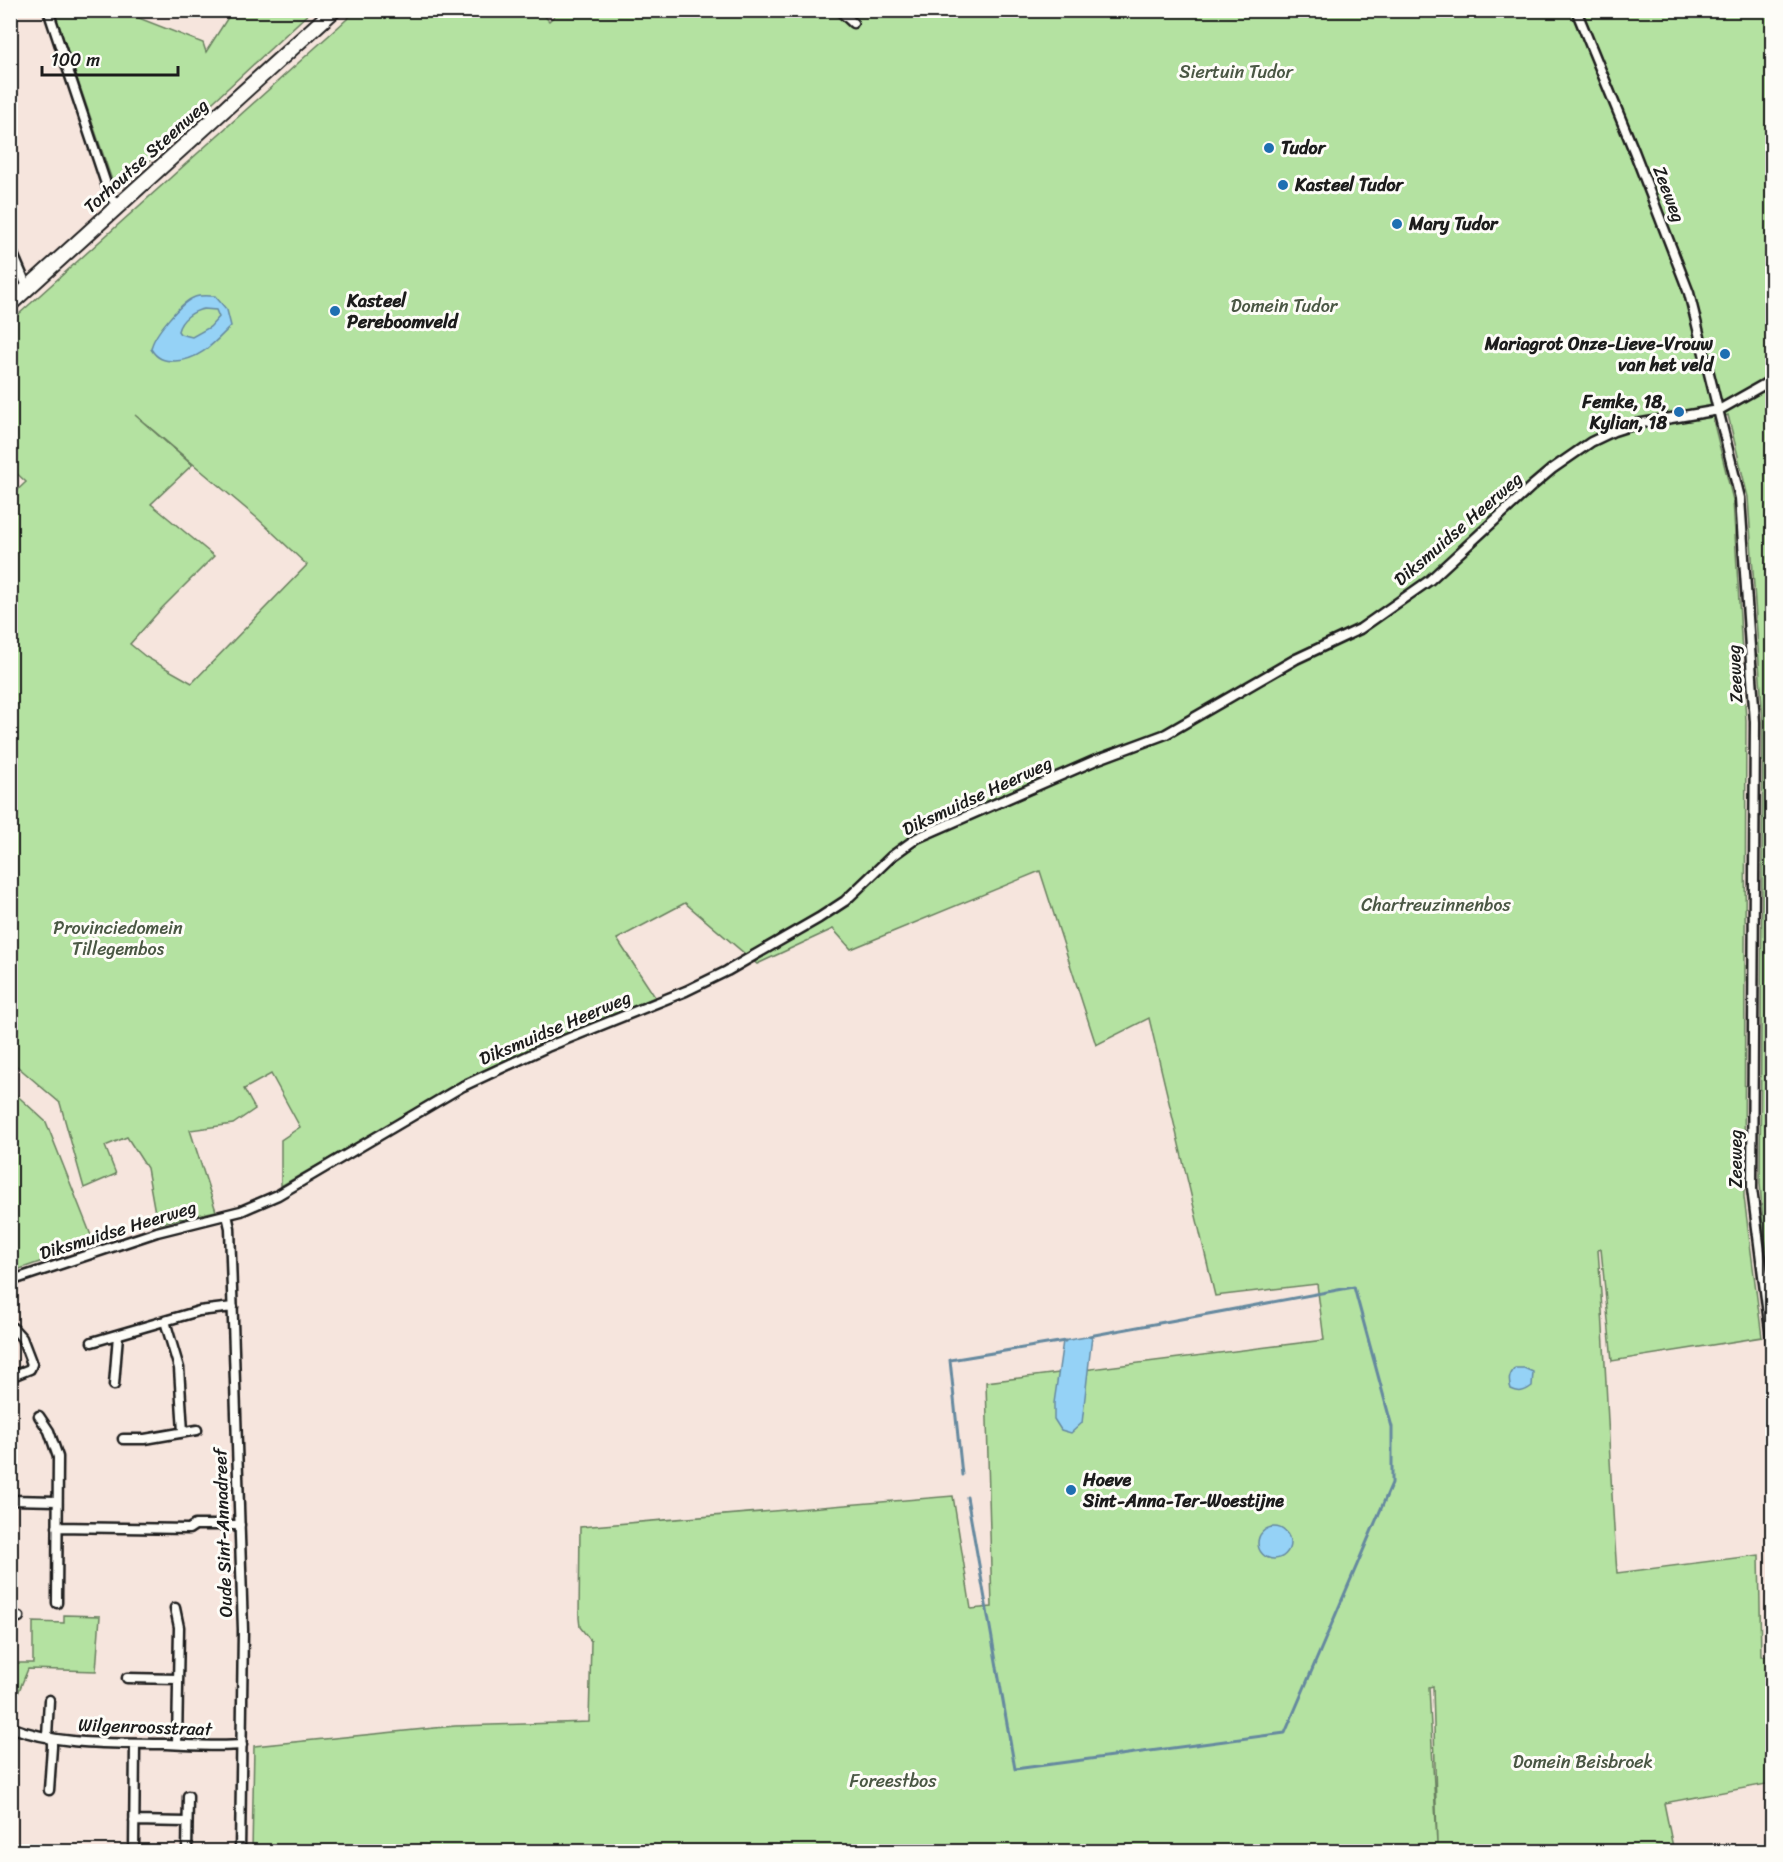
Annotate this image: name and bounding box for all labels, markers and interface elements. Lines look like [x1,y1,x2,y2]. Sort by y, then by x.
scale bar [42,39,178,77]
text: 100 m [51,44,100,76]
park label: Siertuin Tudor [1179,56,1294,88]
street label: Torhoutse Steenweg [76,90,216,222]
place label: Tudor [1281,132,1327,164]
marker: Tudor [1262,141,1276,155]
street label: Zeeweg [1644,161,1694,227]
place label: Kasteel Tudor [1294,169,1405,201]
marker: Kasteel Tudor [1276,178,1290,192]
place label: Mary Tudor [1408,208,1499,240]
marker: Mary Tudor [1390,217,1404,231]
place label: Kasteel Pereboomveld [346,285,459,338]
park label: Domein Tudor [1231,290,1339,322]
marker: Kasteel Pereboomveld [328,304,342,318]
place label: Mariagrot Onze-Lieve-Vrouw van het veld [1484,328,1715,381]
marker: Mariagrot Onze-Lieve-Vrouw van het veld [1718,347,1732,361]
place label: Femke, 18, Kylian, 18 [1581,386,1667,439]
marker: Femke, 18, Kylian, 18 [1672,405,1686,419]
street label: Diksmuidse Heerweg [1386,464,1530,594]
street label: Zeeweg [1717,644,1753,704]
street label: Diksmuidse Heerweg [897,747,1057,845]
park label: Chartreuzinnenbos [1361,889,1511,921]
park label: Provinciedomein Tillegembos [53,912,183,965]
street label: Diksmuidse Heerweg [474,982,636,1074]
street label: Zeeweg [1720,1130,1752,1188]
street label: Diksmuidse Heerweg [36,1191,200,1269]
street label: Oude Sint-Annadreef [204,1446,242,1618]
place label: Hoeve Sint-Anna-Ter-Woestijne [1082,1464,1284,1517]
marker: Hoeve Sint-Anna-Ter-Woestijne [1064,1483,1078,1497]
street label: Wilgenroosstraat [78,1709,213,1745]
park label: Domein Beisbroek [1513,1746,1653,1778]
park label: Foreestbos [849,1765,937,1797]

